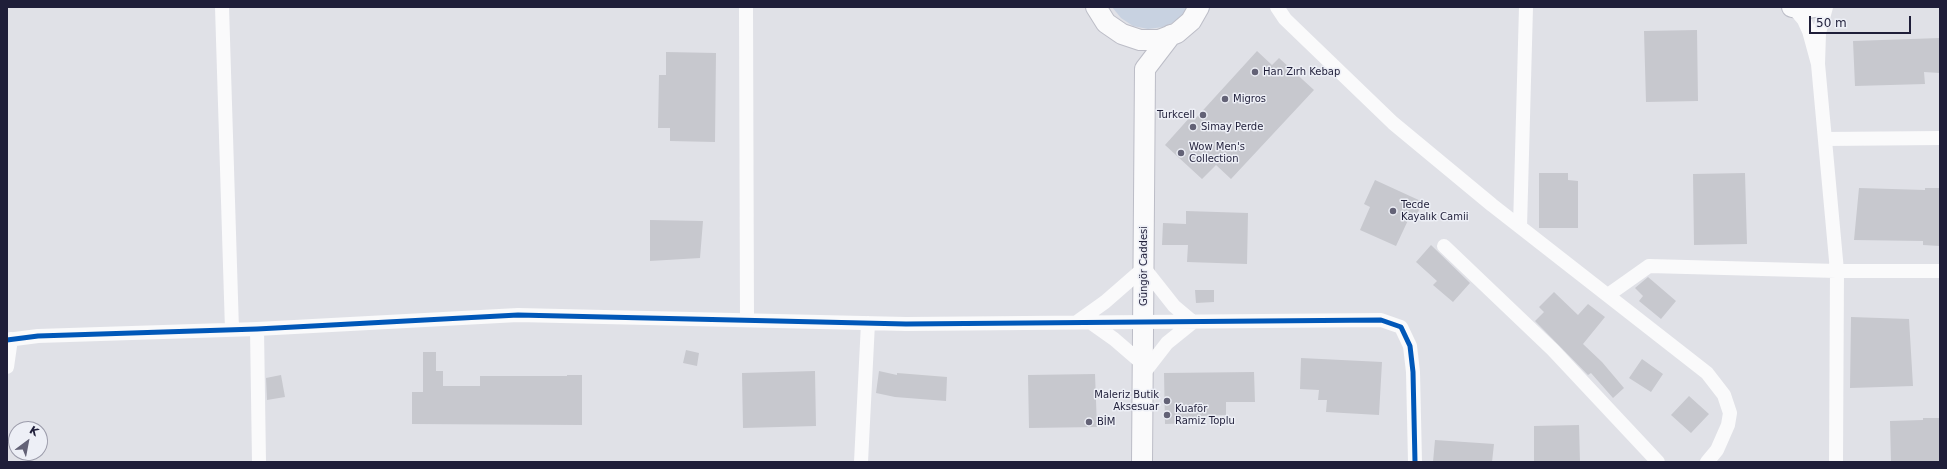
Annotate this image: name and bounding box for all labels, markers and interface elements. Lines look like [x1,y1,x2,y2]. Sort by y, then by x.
scale bar [1811,8,1913,34]
text: 50 m [1816,16,1847,30]
place label: Han Zırh Kebap [1263,66,1340,78]
marker: Han Zırh Kebap [1250,67,1260,77]
place label: Migros [1233,93,1266,105]
marker: Migros [1220,94,1230,104]
place label: Turkcell [1157,109,1195,121]
marker: Turkcell [1198,110,1208,120]
place label: Simay Perde [1201,121,1263,133]
marker: Simay Perde [1188,122,1198,132]
place label: Wow Men's Collection [1189,141,1245,164]
marker: Wow Men's Collection [1176,148,1186,158]
place label: Tecde Kayalık Camii [1401,199,1468,222]
marker: Tecde Kayalık Camii [1388,206,1398,216]
street label: Güngör Caddesi [1138,226,1150,306]
place label: Maleriz Butik Aksesuar [1094,389,1159,412]
marker: Maleriz Butik Aksesuar [1162,396,1172,406]
place label: Kuaför Ramiz Toplu [1175,403,1235,426]
marker: Kuaför Ramiz Toplu [1162,410,1172,420]
place label: BİM [1097,416,1115,428]
marker: BİM [1084,417,1094,427]
north arrow [8,421,48,461]
text: K [27,423,41,439]

